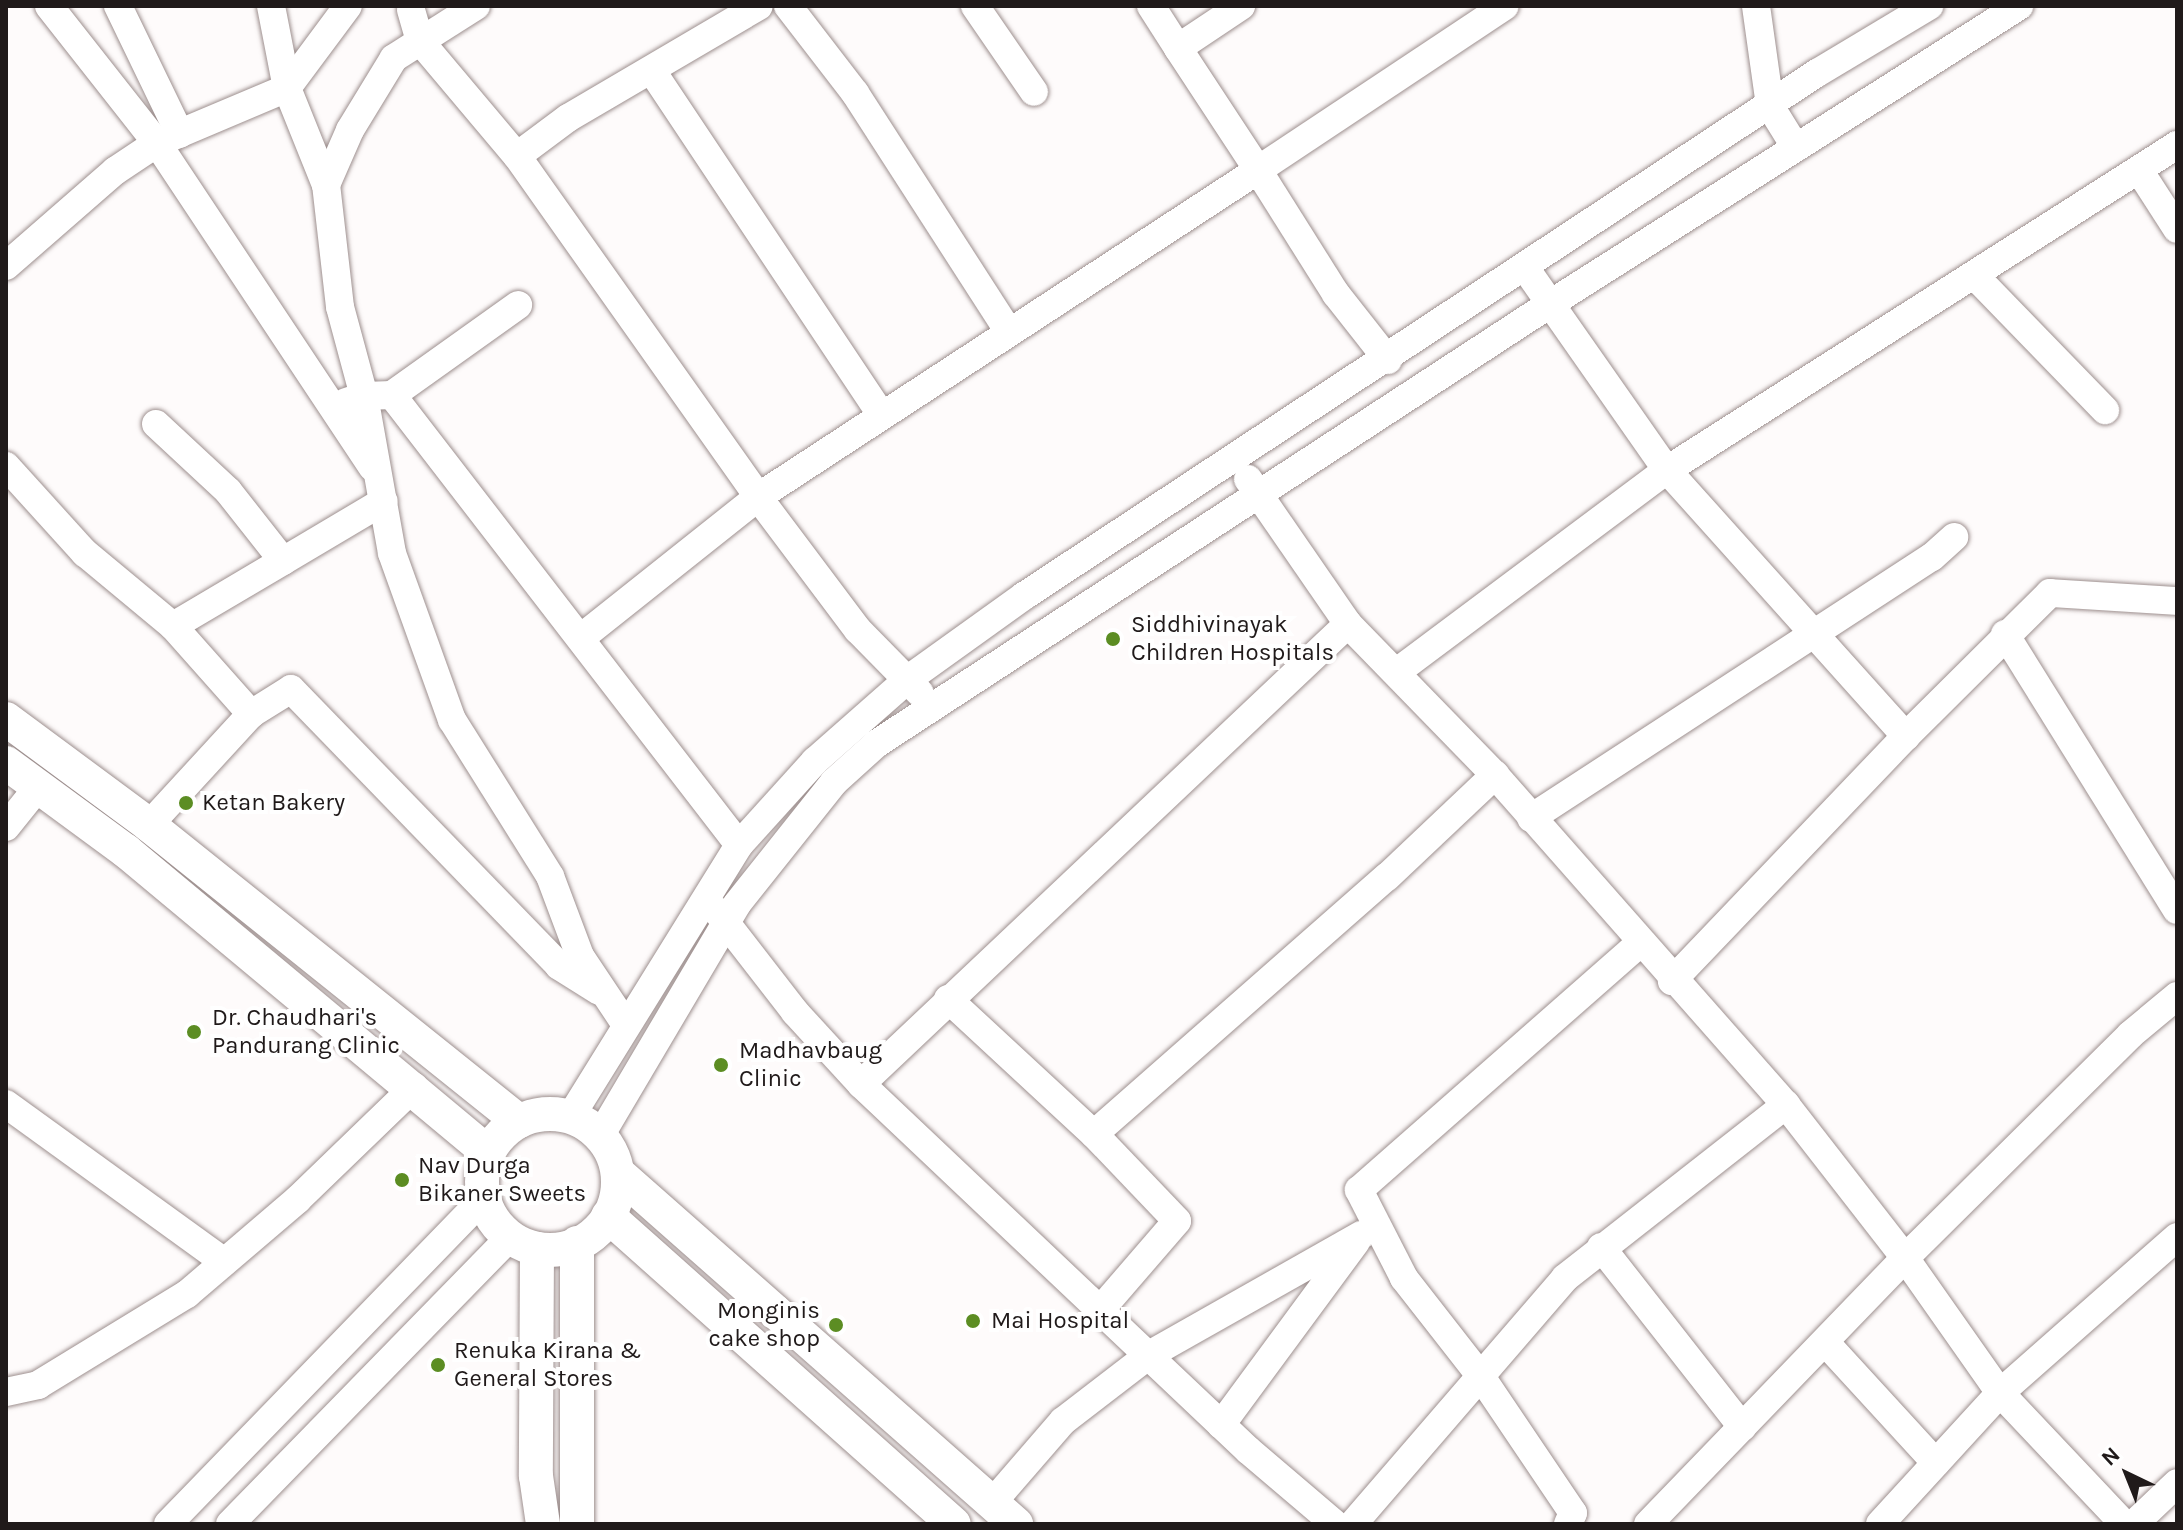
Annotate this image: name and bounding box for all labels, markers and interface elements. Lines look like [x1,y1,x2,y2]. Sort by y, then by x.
place label: Siddhivinayak Children Hospitals [1131,611,1334,667]
marker: Siddhivinayak Children Hospitals [1102,628,1124,650]
place label: Ketan Bakery [202,789,345,817]
marker: Ketan Bakery [177,794,195,812]
place label: Dr. Chaudhari's Pandurang Clinic [212,1004,400,1060]
marker: Dr. Chaudhari's Pandurang Clinic [183,1021,205,1043]
place label: Madhavbaug Clinic [739,1037,882,1093]
marker: Madhavbaug Clinic [710,1054,732,1076]
place label: Nav Durga Bikaner Sweets [418,1152,586,1208]
marker: Nav Durga Bikaner Sweets [393,1171,411,1189]
place label: Monginis cake shop [709,1297,820,1353]
place label: Mai Hospital [991,1307,1129,1335]
marker: Mai Hospital [962,1310,984,1332]
marker: Monginis cake shop [827,1316,845,1334]
place label: Renuka Kirana & General Stores [454,1337,641,1393]
marker: Renuka Kirana & General Stores [429,1356,447,1374]
north arrow [2087,1434,2167,1514]
text: N [2096,1442,2125,1471]

